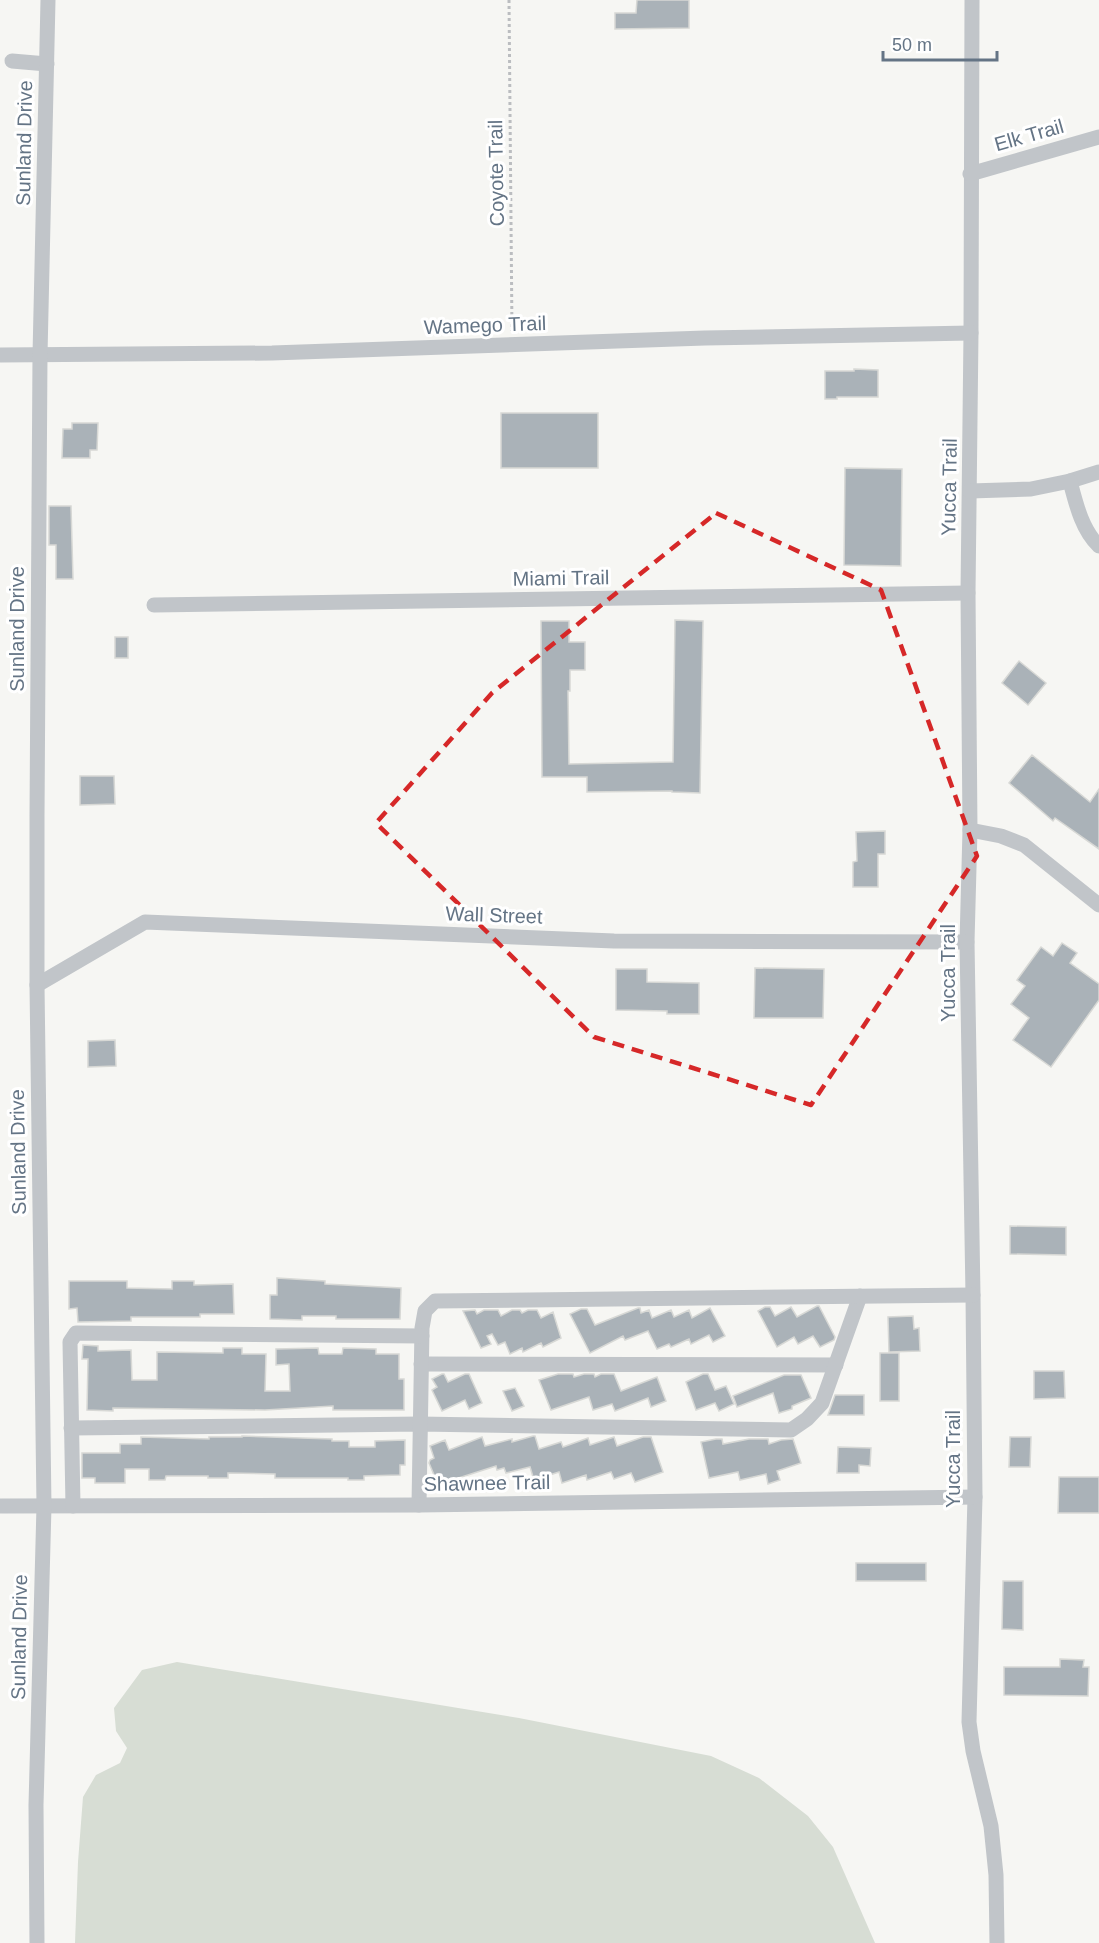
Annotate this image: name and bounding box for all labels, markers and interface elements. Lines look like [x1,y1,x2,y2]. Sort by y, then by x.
scale bar [883,24,997,62]
text: 50 m [892,35,932,55]
street label: Sunland Drive [12,80,36,206]
street label: Elk Trail [992,115,1066,155]
street label: Coyote Trail [484,119,508,227]
street label: Wamego Trail [423,312,547,338]
street label: Yucca Trail [937,438,961,536]
street label: Sunland Drive [6,566,28,692]
street label: Miami Trail [512,566,610,590]
street label: Wall Street [445,902,543,928]
street label: Yucca Trail [937,924,959,1022]
street label: Sunland Drive [6,1089,30,1215]
street label: Yucca Trail [942,1410,964,1508]
street label: Shawnee Trail [423,1471,551,1495]
street label: Sunland Drive [7,1574,31,1700]

